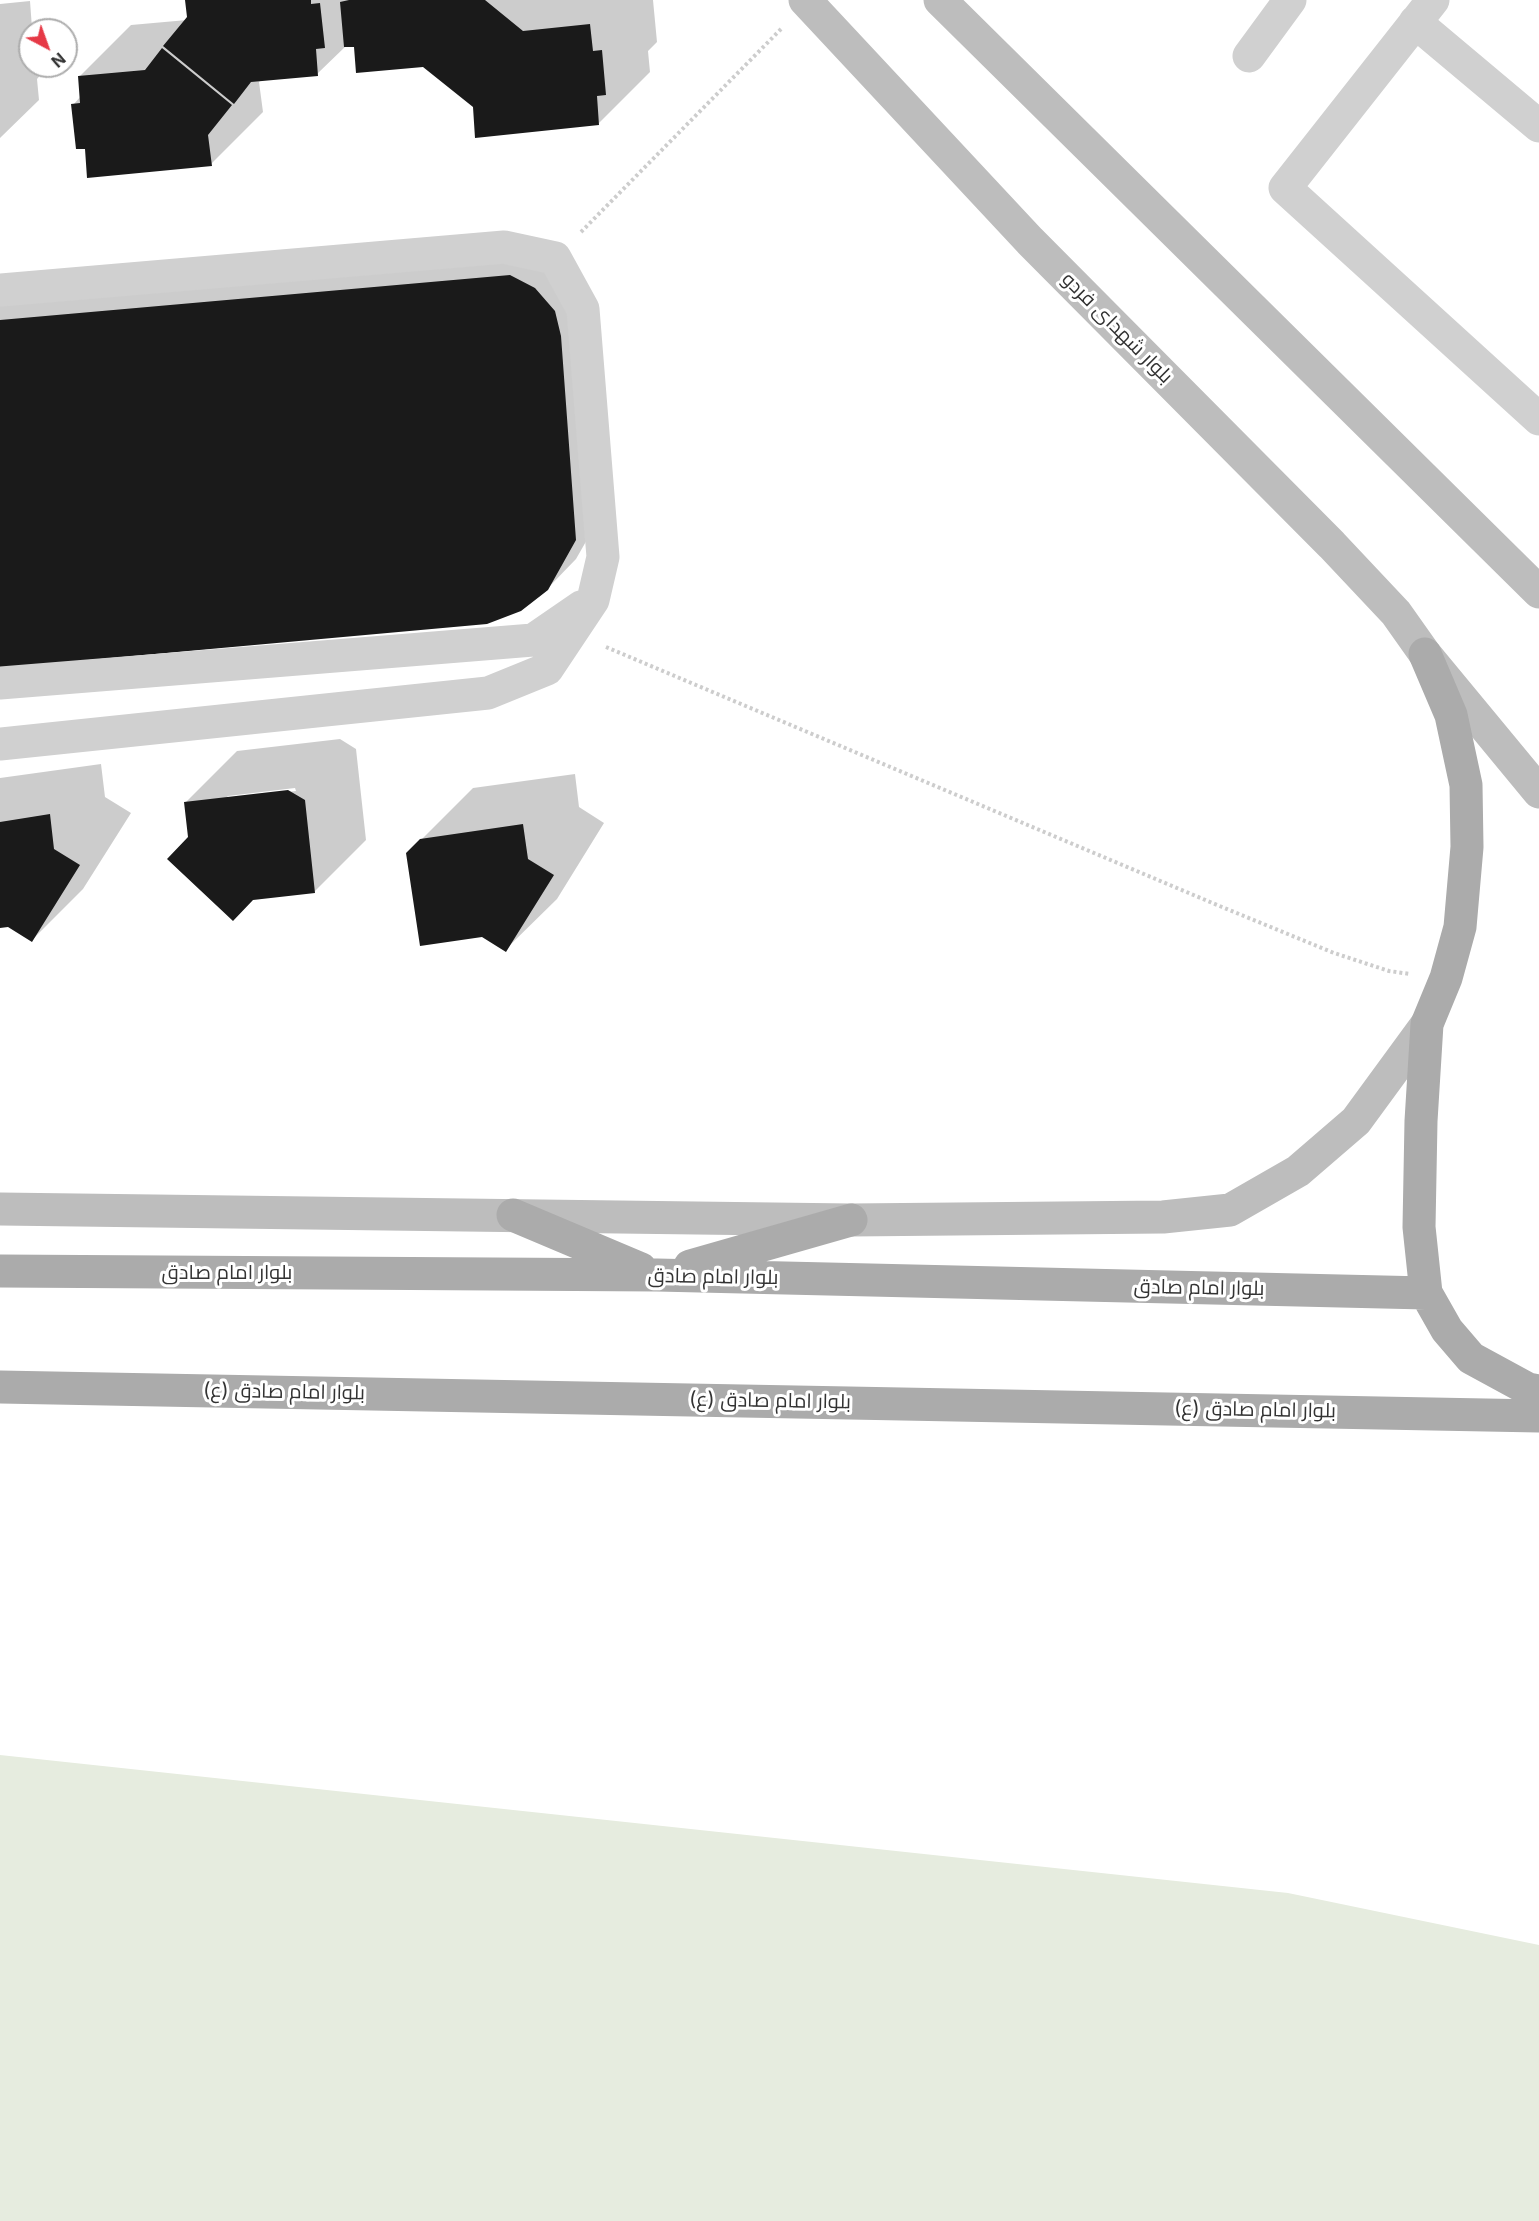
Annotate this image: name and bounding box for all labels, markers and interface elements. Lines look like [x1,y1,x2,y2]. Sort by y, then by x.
north arrow [18,18,78,78]
text: N [47,49,70,72]
street label: بلوار شهدای فردو [1056,267,1178,389]
street label: بلوار امام صادق [162,1261,292,1285]
street label: بلوار امام صادق [647,1264,779,1290]
street label: بلوار امام صادق [1133,1275,1265,1301]
street label: بلوار امام صادق (ع) [203,1379,365,1405]
street label: بلوار امام صادق (ع) [689,1388,851,1414]
street label: بلوار امام صادق (ع) [1174,1397,1336,1423]

